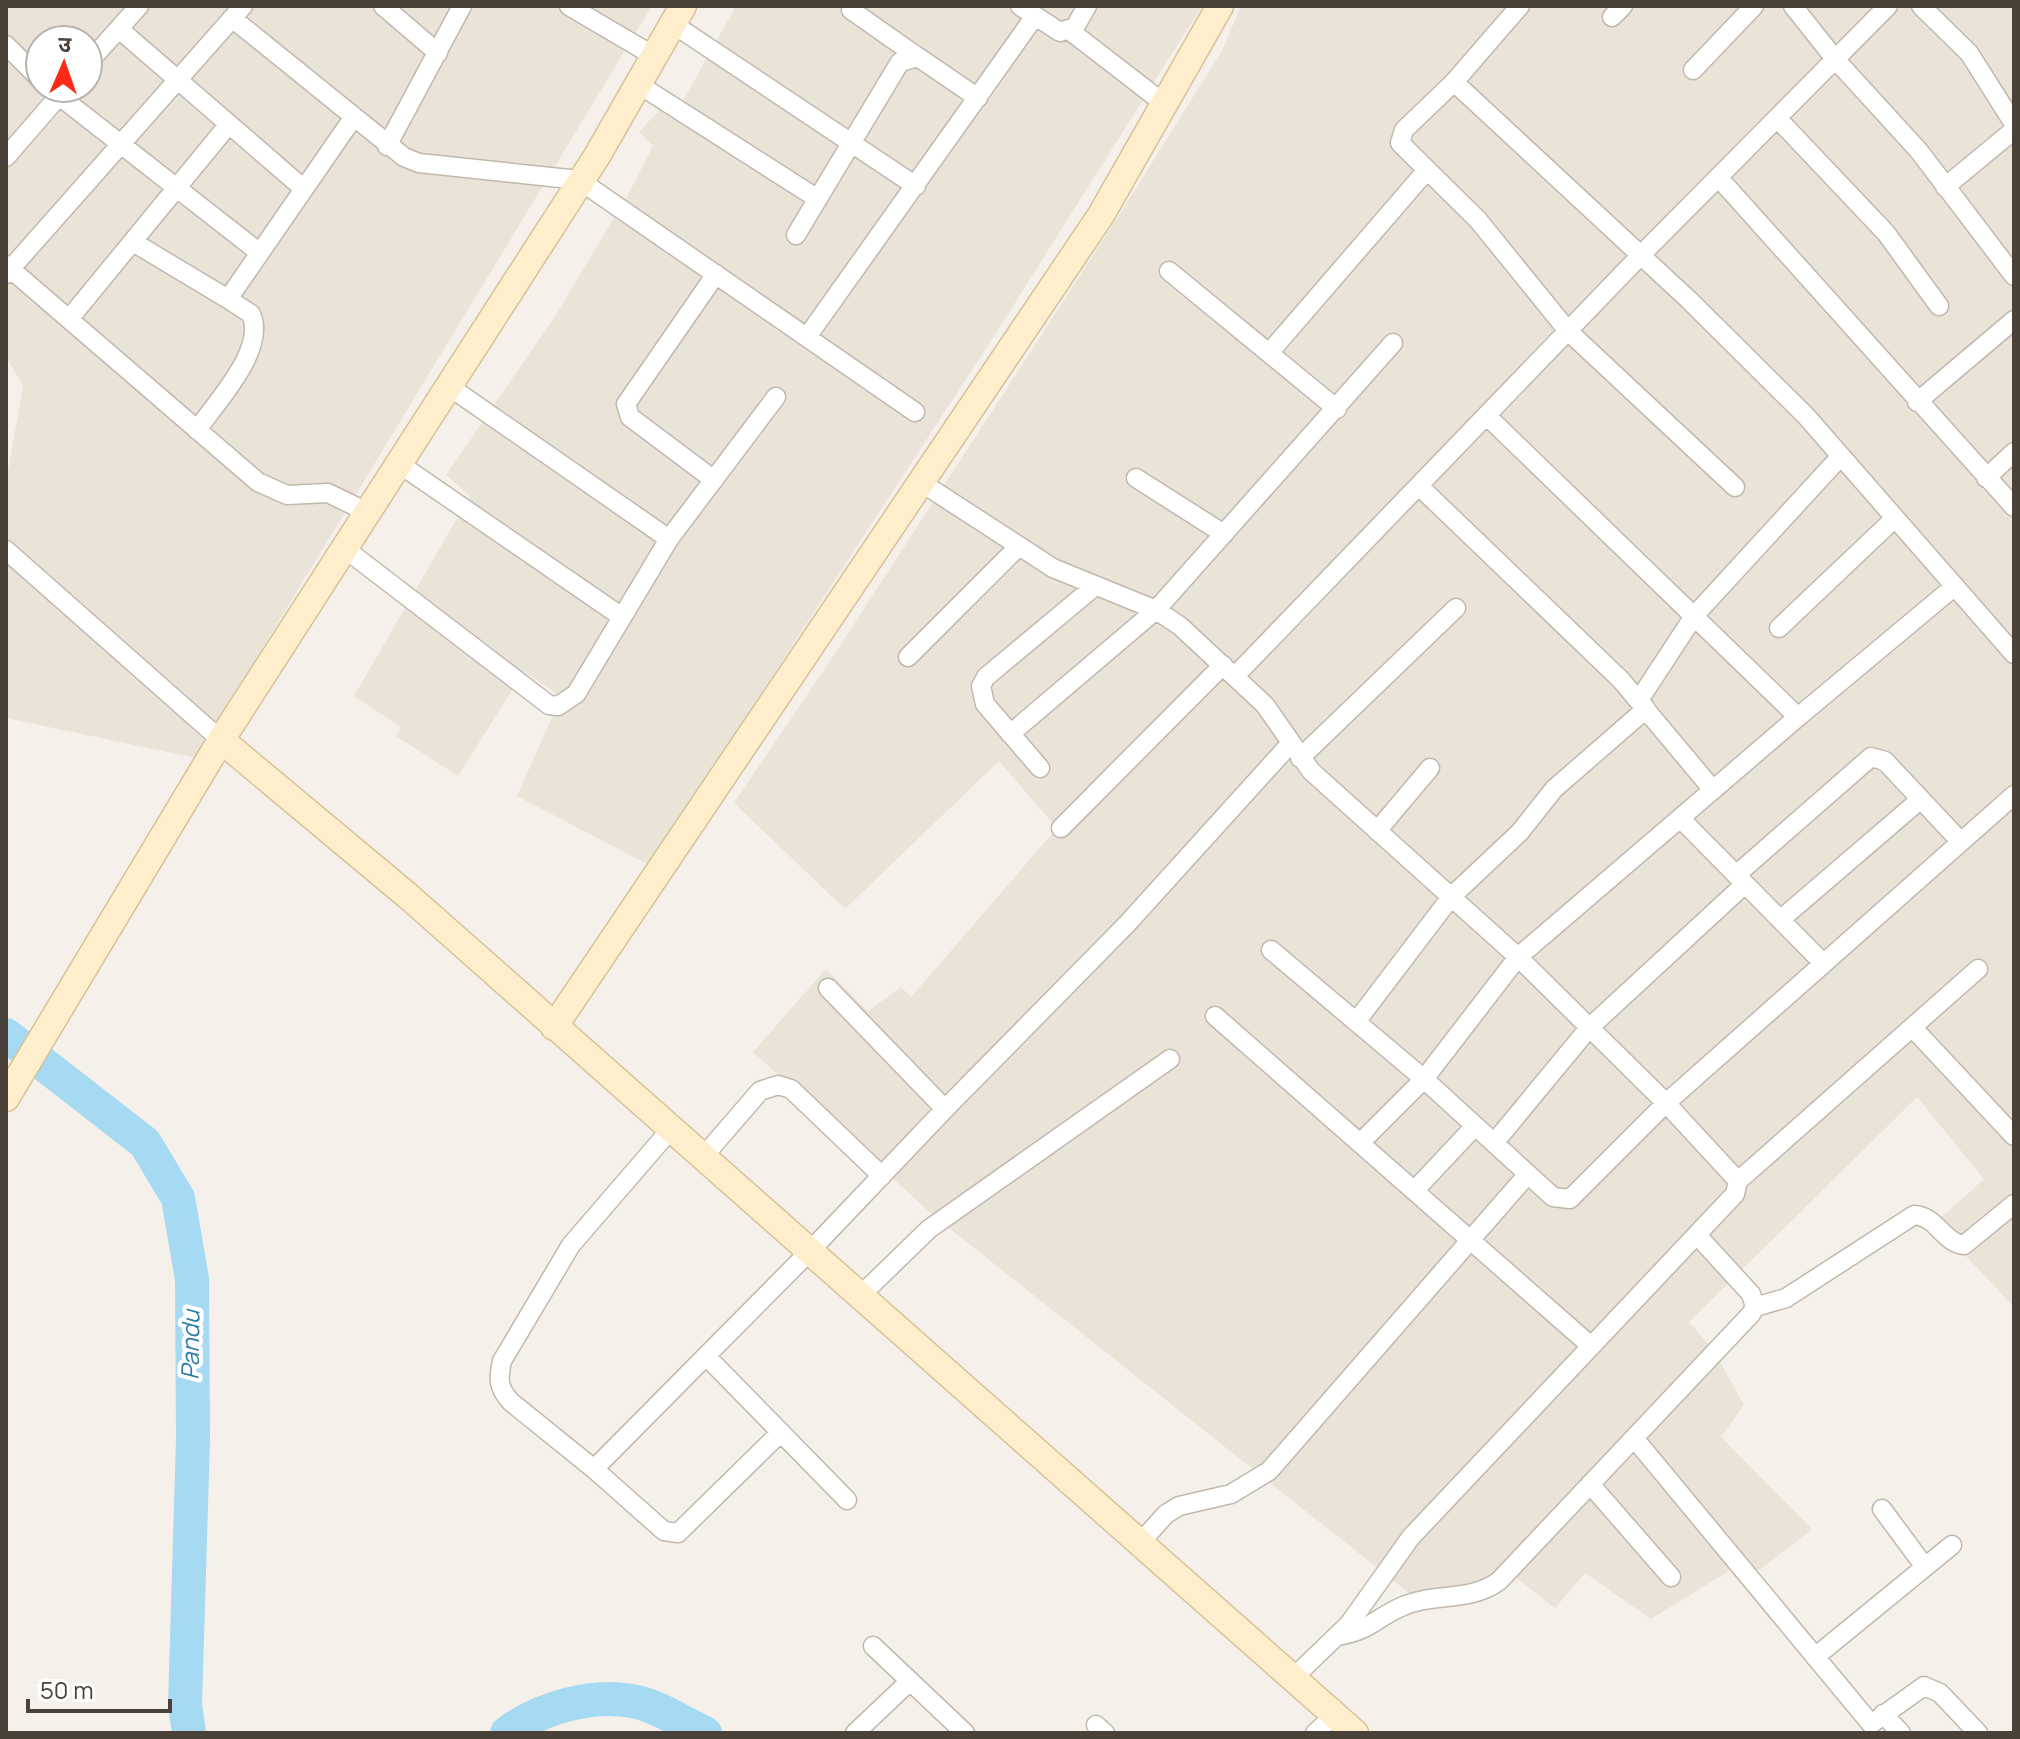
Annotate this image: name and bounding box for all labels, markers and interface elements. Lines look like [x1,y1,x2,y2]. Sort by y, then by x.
north arrow [24,24,104,104]
text: उ [58,29,73,59]
water label: Pandu [172,1308,207,1380]
scale bar [28,1663,170,1713]
text: 50 m [40,1673,94,1706]

